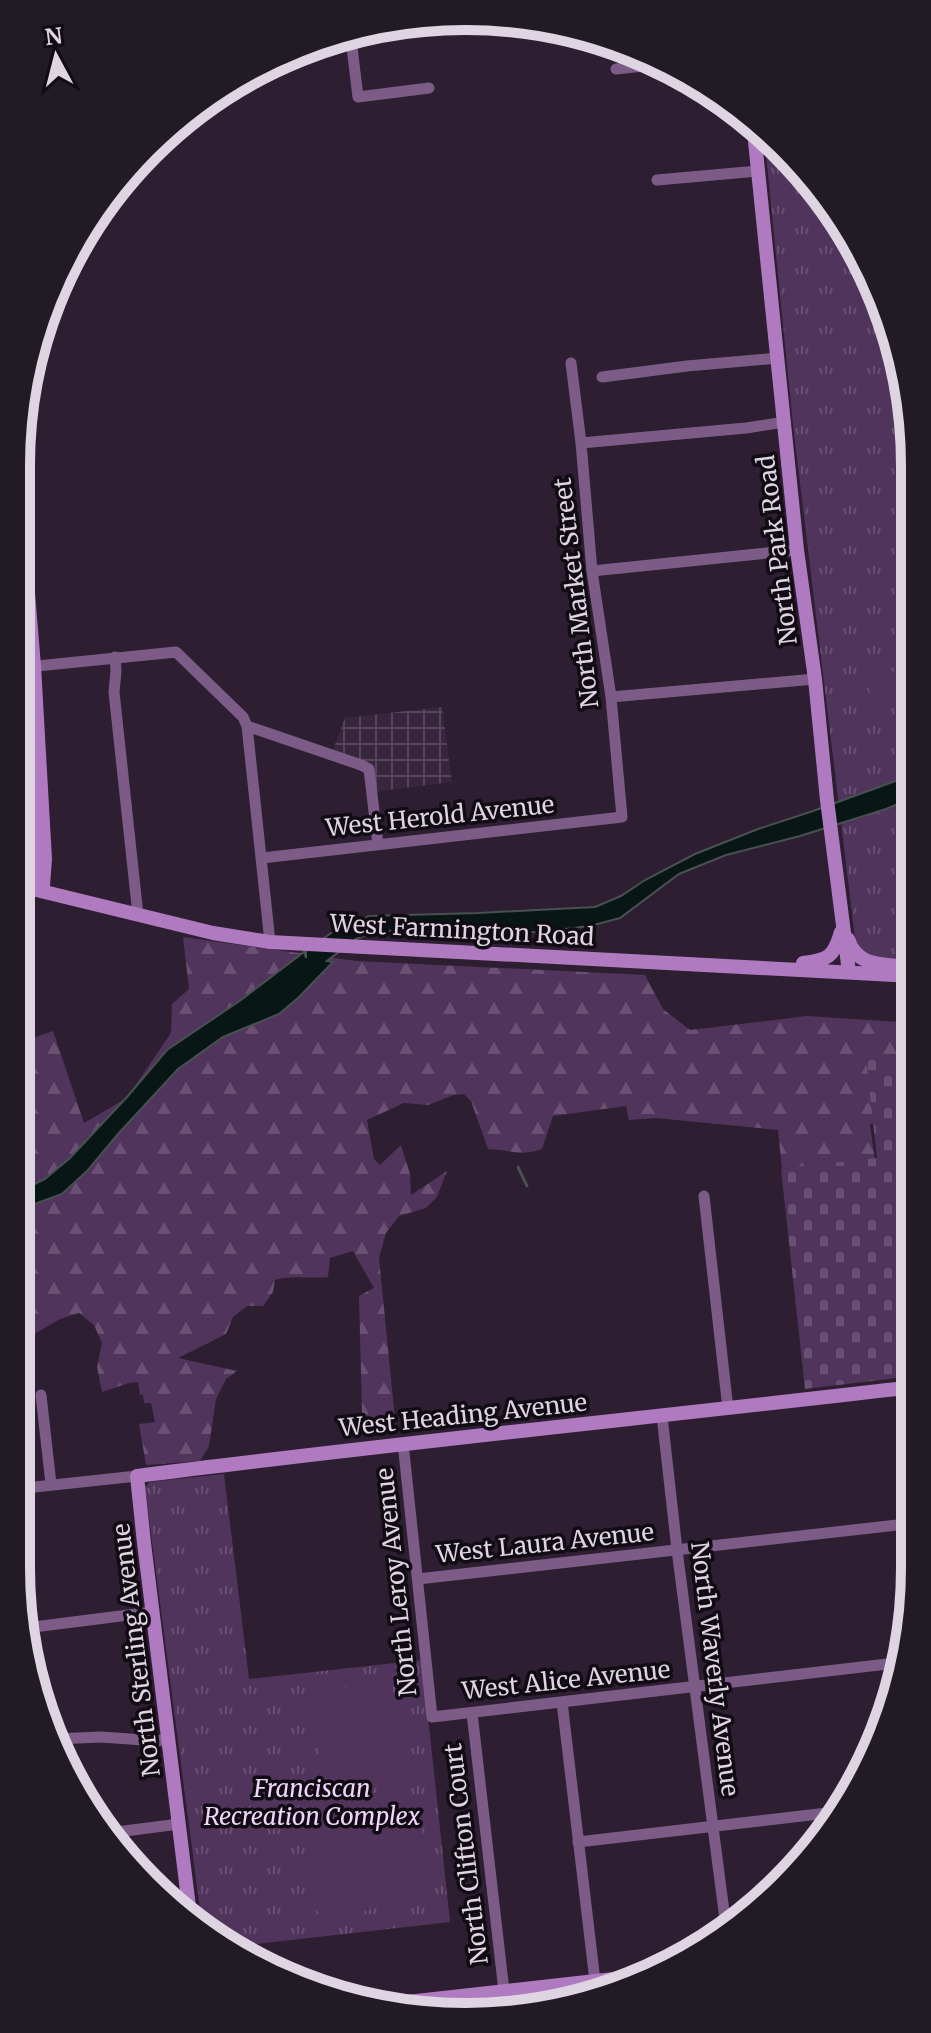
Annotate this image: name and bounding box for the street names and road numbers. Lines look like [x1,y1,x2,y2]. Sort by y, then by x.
street label: North Park Road [750,453,804,647]
street label: North Market Street [546,476,605,710]
street label: West Herold Avenue [323,789,556,844]
street label: West Farmington Road [328,908,595,952]
street label: West Heading Avenue [336,1387,589,1444]
street label: North Leroy Avenue [369,1466,423,1698]
street label: West Laura Avenue [434,1516,655,1570]
street label: North Sterling Avenue [105,1522,167,1778]
street label: North Waverly Avenue [684,1540,746,1798]
street label: West Alice Avenue [459,1654,672,1706]
street label: North Clifton Court [437,1741,495,1967]

